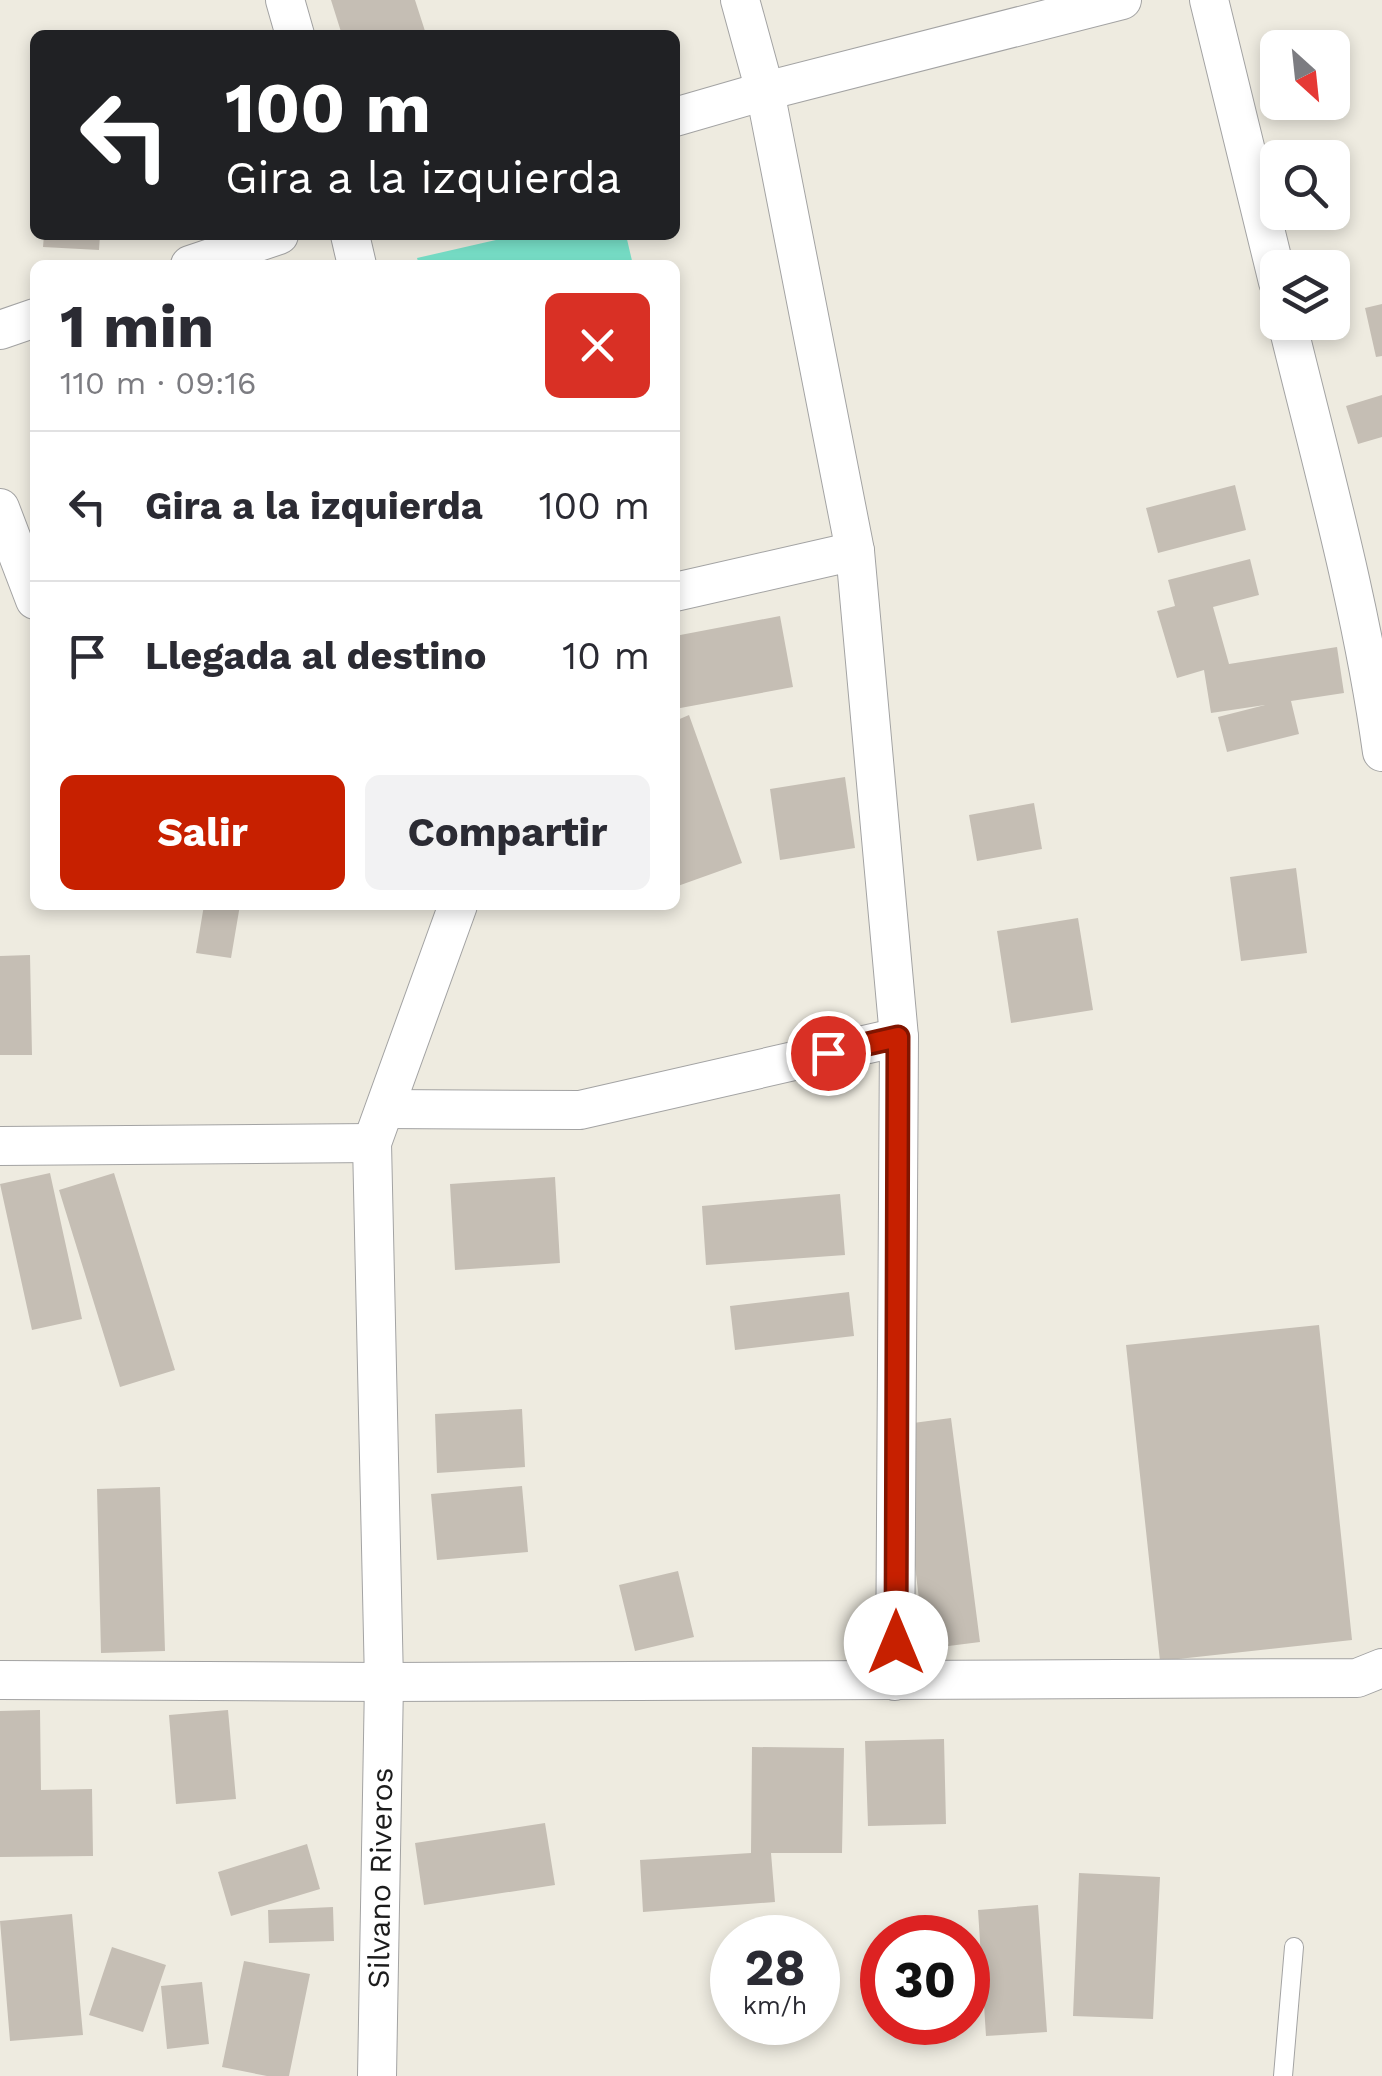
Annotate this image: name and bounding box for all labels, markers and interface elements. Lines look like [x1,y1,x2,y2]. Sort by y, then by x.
north arrow [1260,30,1350,120]
map controls [1260,30,1350,340]
text: 100 m [225,67,431,149]
icon: left [60,70,190,200]
button: search [1260,140,1350,230]
text: Gira a la izquierda [225,151,621,204]
button: layers [1260,250,1350,340]
text: 1 min [60,291,214,362]
button: close [545,293,650,398]
text: 110 m · 09:16 [60,364,256,402]
icon: left [60,479,115,534]
text: Gira a la izquierda [145,484,483,528]
text: 100 m [539,484,650,528]
icon: arrive [60,629,115,684]
text: Llegada al destino [145,634,487,678]
text: 10 m [562,634,650,678]
button: Salir [60,775,345,890]
button: Compartir [365,775,650,890]
pin [786,1011,871,1096]
icon: arrive [801,1026,856,1081]
position arrow [844,1591,948,1695]
street label: Silvano Riveros [361,1767,399,1989]
speed limit sign: 30 [860,1915,990,2045]
text: 28 [744,1938,806,1997]
text: km/h [743,1991,807,2020]

